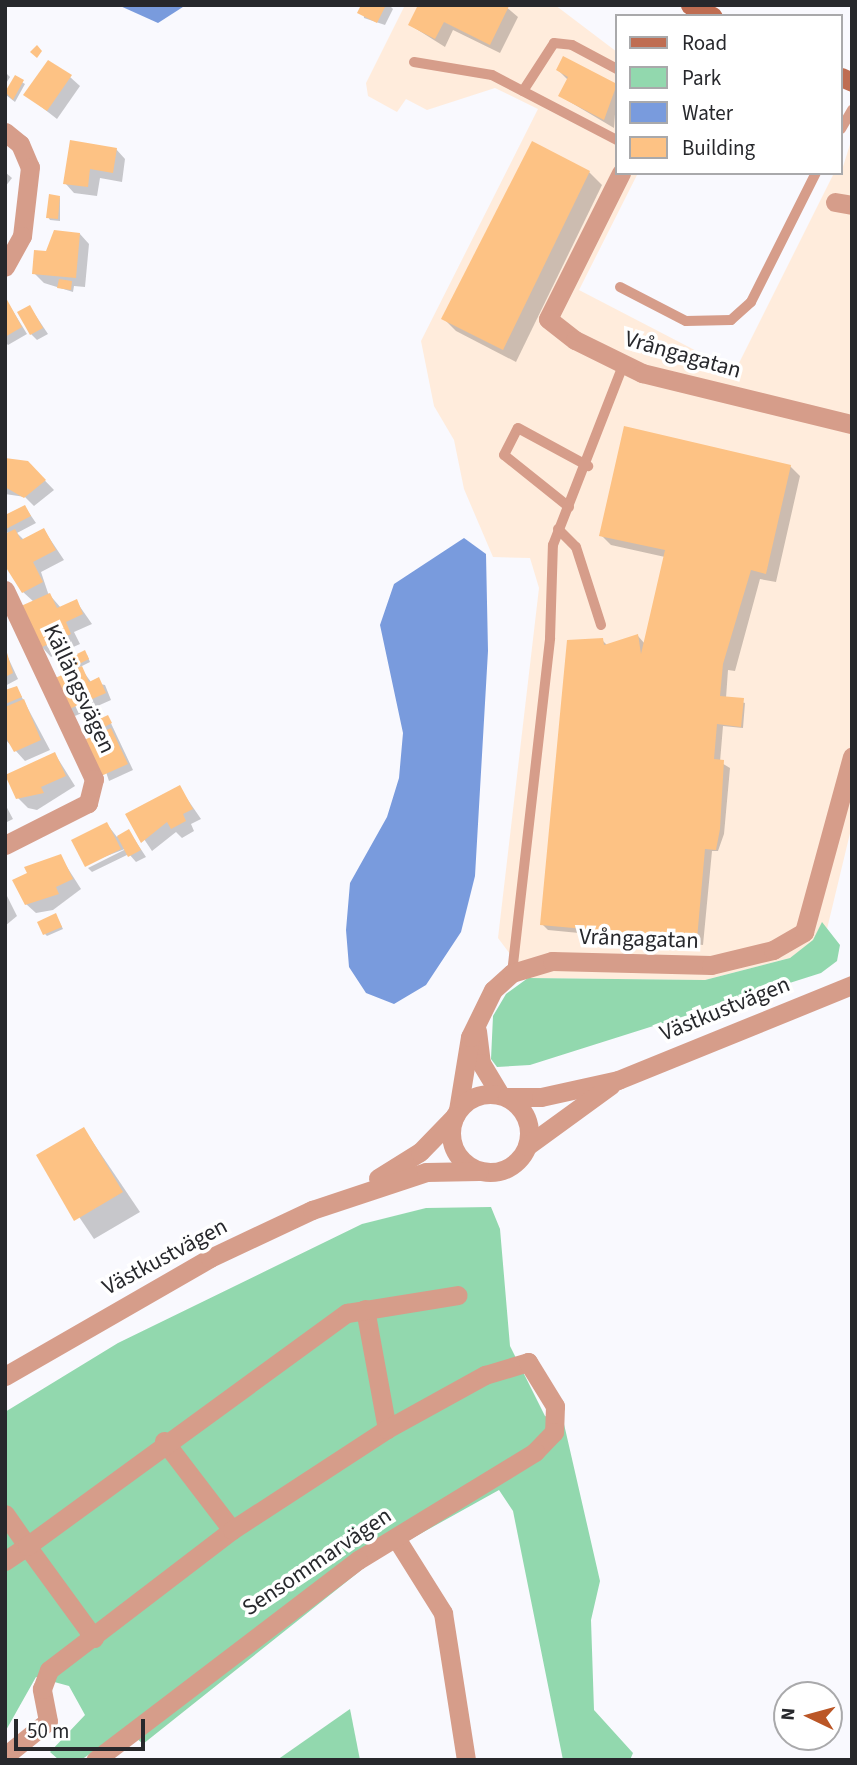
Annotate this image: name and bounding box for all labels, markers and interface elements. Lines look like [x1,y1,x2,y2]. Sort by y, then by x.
legend [616,14,843,175]
text: Road [682,28,727,58]
text: Park [682,63,721,93]
text: Water [682,98,733,128]
text: Building [682,133,755,163]
street label: Vrångagatan [622,325,744,385]
street label: Källängsvägen [37,620,121,758]
street label: Vrångagatan [579,923,699,955]
street label: Västkustvägen [656,970,794,1048]
street label: Västkustvägen [98,1213,232,1301]
street label: Sensommarvägen [237,1502,397,1622]
north arrow [773,1681,843,1751]
scale bar [18,1706,149,1750]
text: N [775,1707,803,1722]
text: 50 m [27,1716,69,1746]

